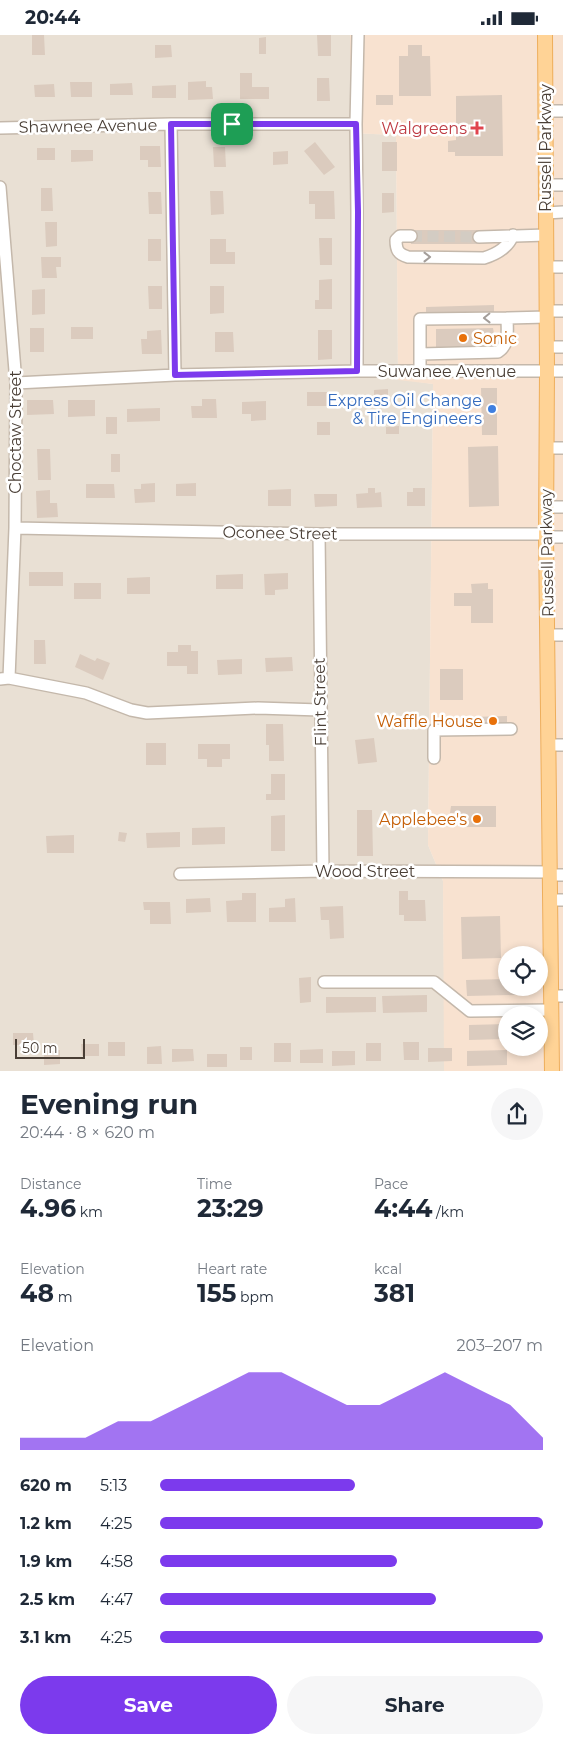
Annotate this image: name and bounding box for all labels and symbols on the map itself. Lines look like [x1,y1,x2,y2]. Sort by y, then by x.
street label: Russell Parkway [536,84,555,212]
pin [211,103,253,145]
street label: Shawnee Avenue [18,115,158,137]
place label: Walgreens [381,119,467,138]
marker: Walgreens [471,122,483,134]
one-way arrow [423,252,431,263]
one-way arrow [482,313,490,323]
place label: Sonic [473,329,517,348]
marker: Sonic [457,332,469,344]
street label: Suwanee Avenue [378,362,516,381]
street label: Choctaw Street [6,370,25,494]
place label: Express Oil Change & Tire Engineers [327,391,482,428]
marker: Express Oil Change & Tire Engineers [486,403,498,415]
street label: Russell Parkway [536,488,558,617]
street label: Oconee Street [222,522,338,544]
street label: Flint Street [310,657,330,746]
place label: Waffle House [376,712,483,731]
marker: Waffle House [487,715,499,727]
place label: Applebee's [379,810,467,829]
marker: Applebee's [471,813,483,825]
street label: Wood Street [315,862,416,881]
scale bar [15,1037,85,1060]

